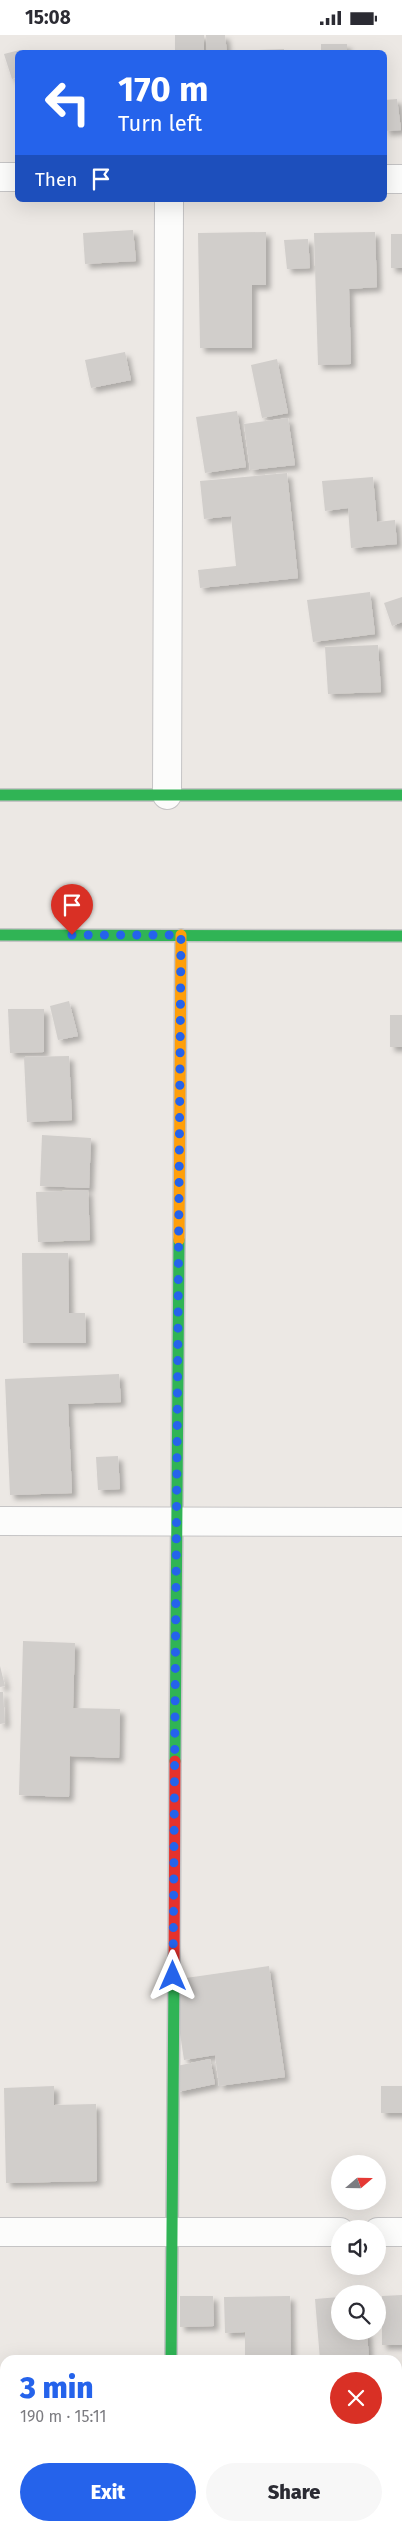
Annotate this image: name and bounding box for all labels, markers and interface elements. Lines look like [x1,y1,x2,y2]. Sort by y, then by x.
text: 15:08 [25,6,71,29]
text: 170 m [118,68,209,110]
icon: left [35,70,100,135]
text: Turn left [118,110,202,137]
icon: arrive [87,165,115,193]
text: Then [35,168,77,191]
pin [51,884,93,935]
icon: arrive [58,891,86,919]
position arrow [146,1949,198,2001]
north arrow [331,2155,386,2210]
map controls [331,2155,386,2340]
button: sound [331,2220,386,2275]
button: search [331,2285,386,2340]
text: 3 min [20,2370,94,2406]
button: close [330,2372,382,2424]
text: 190 m · 15:11 [20,2407,106,2426]
button: Exit [20,2463,196,2521]
button: Share [206,2463,382,2521]

